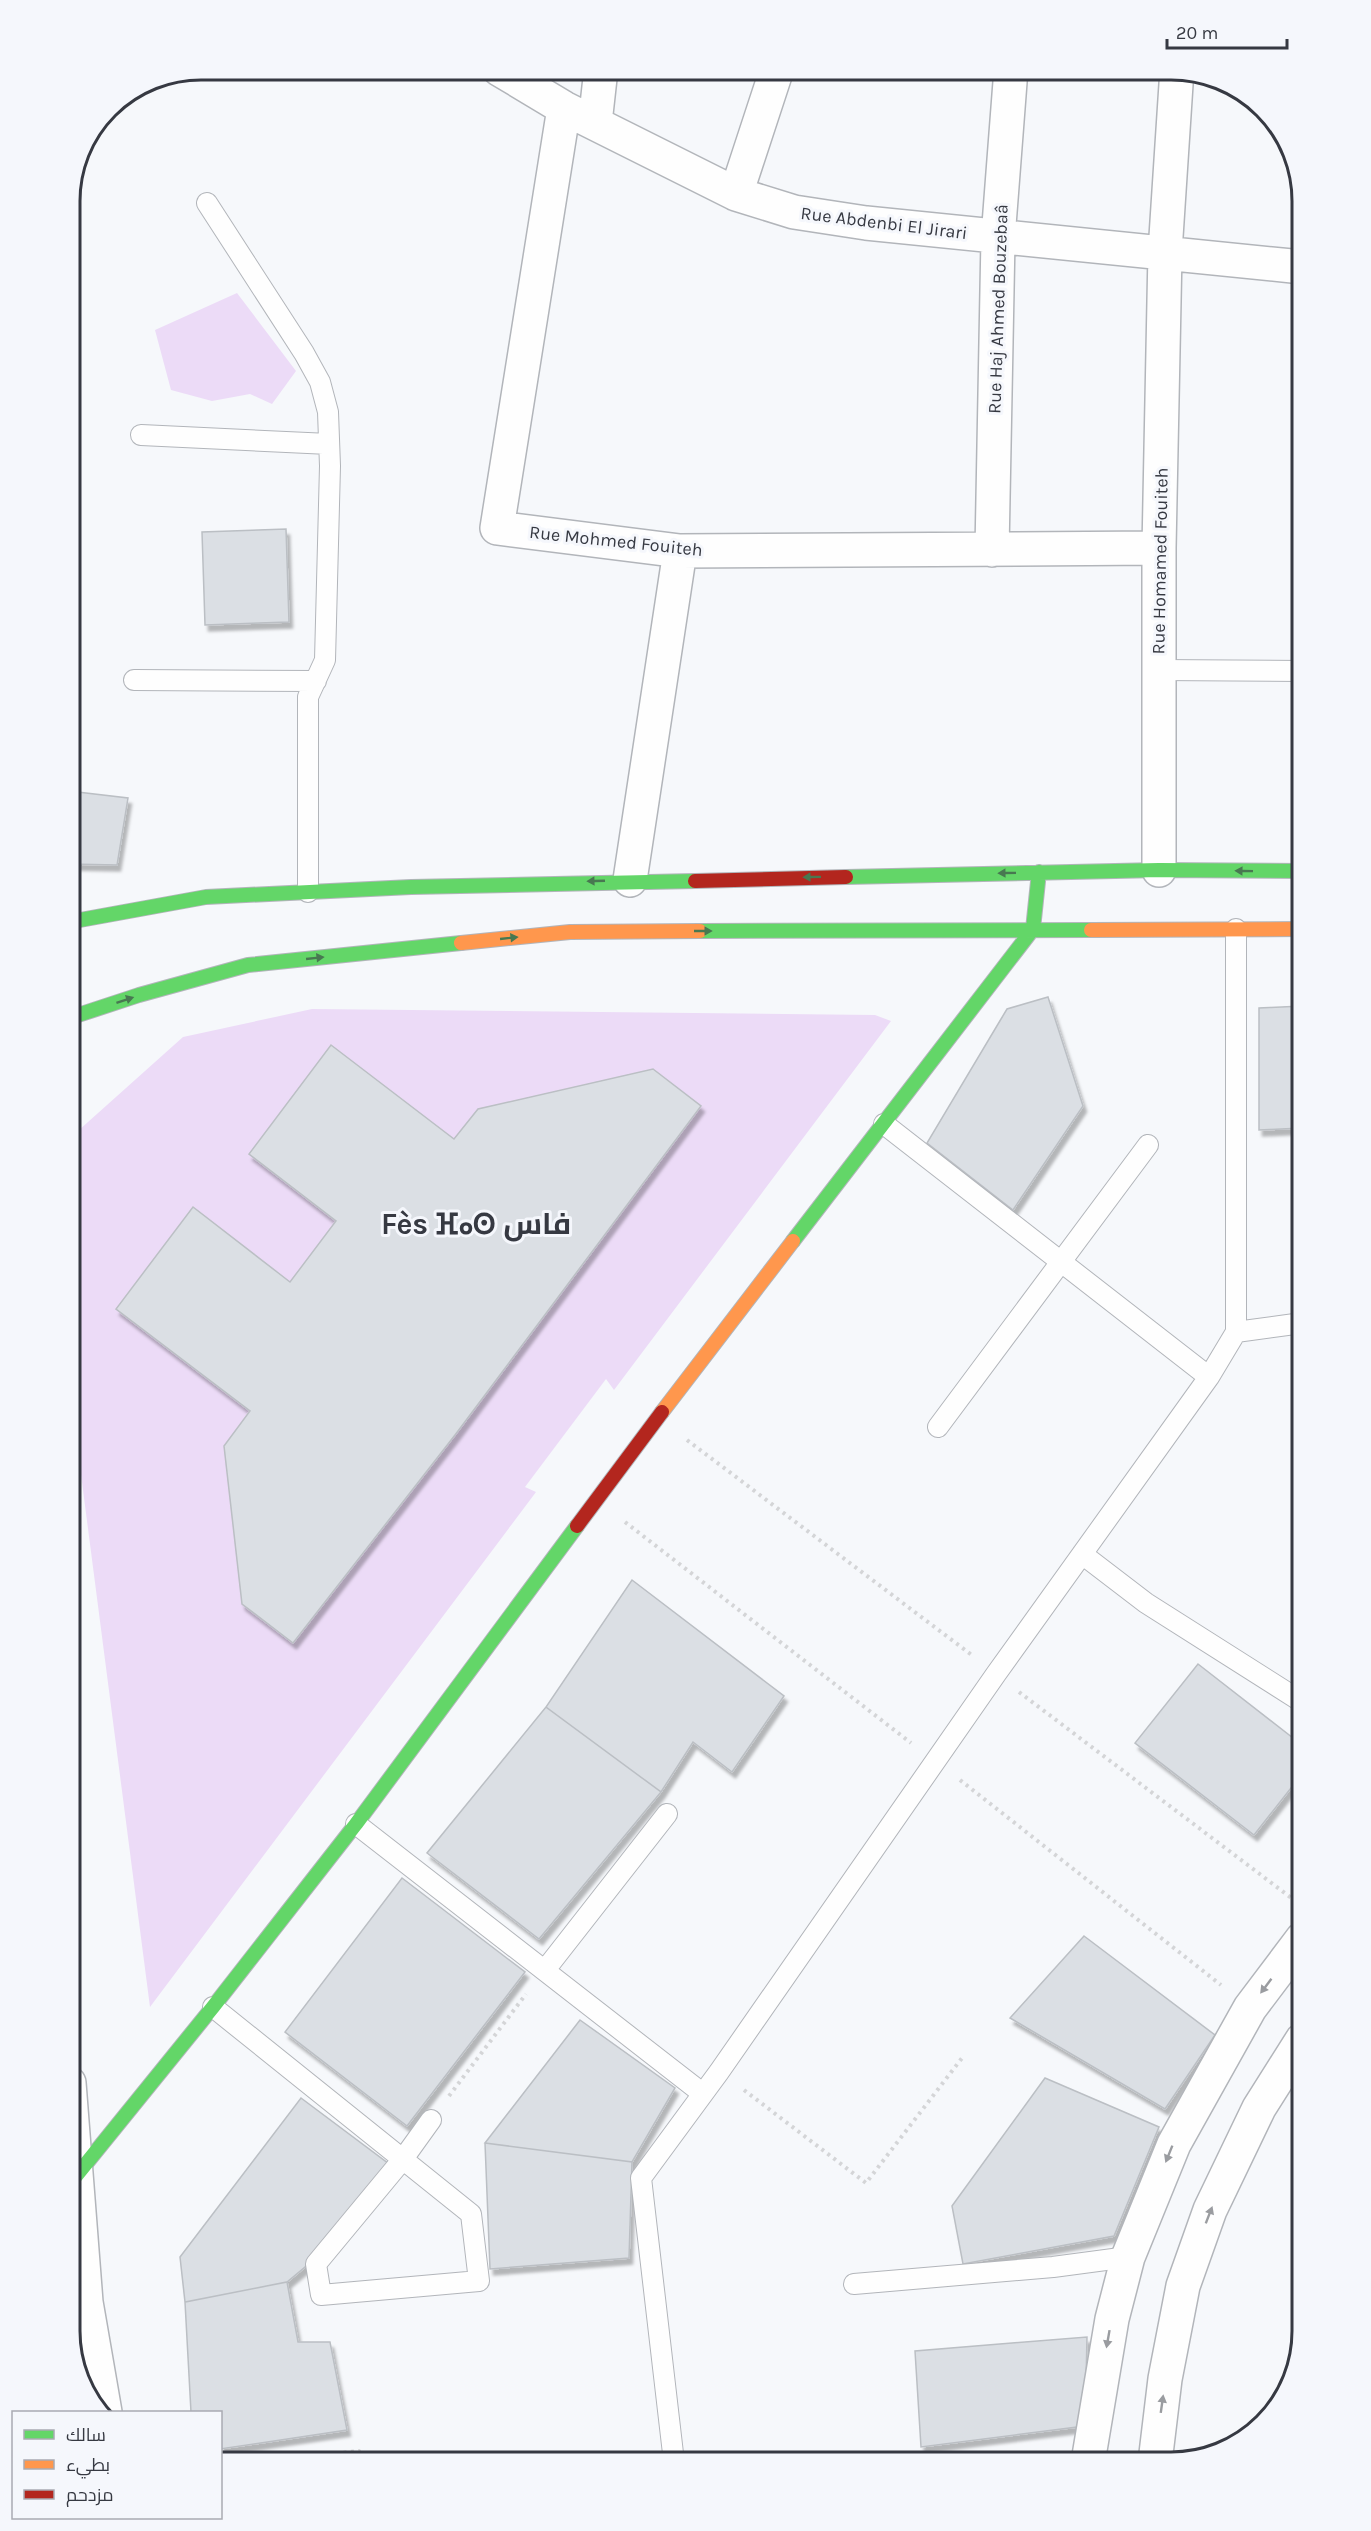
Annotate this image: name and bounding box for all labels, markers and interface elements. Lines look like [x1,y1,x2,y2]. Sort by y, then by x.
scale bar [1167,12,1287,50]
text: 20 m [1176,22,1218,44]
street label: Rue Abdenbi El Jirari [799,202,969,244]
street label: Rue Haj Ahmed Bouzebaâ [983,204,1013,414]
street label: Rue Homamed Fouiteh [1147,467,1173,655]
street label: Rue Mohmed Fouiteh [528,521,704,561]
one-way arrow [1234,866,1253,876]
one-way arrow [997,868,1016,878]
one-way arrow [802,872,821,882]
one-way arrow [586,877,605,886]
one-way arrow [694,926,713,936]
one-way arrow [499,933,518,943]
one-way arrow [305,953,324,963]
one-way arrow [116,995,134,1004]
district label: Fès ⴼⴰⵙ فاس [381,1206,571,1242]
one-way arrow [1261,1978,1273,1993]
one-way arrow [1164,2146,1174,2164]
one-way arrow [1204,2206,1214,2224]
one-way arrow [1103,2330,1112,2349]
one-way arrow [1157,2394,1166,2413]
legend [12,2411,222,2519]
text: سالك [66,2424,106,2446]
text: بطيء [66,2454,110,2479]
text: مزدحم [66,2484,114,2507]

